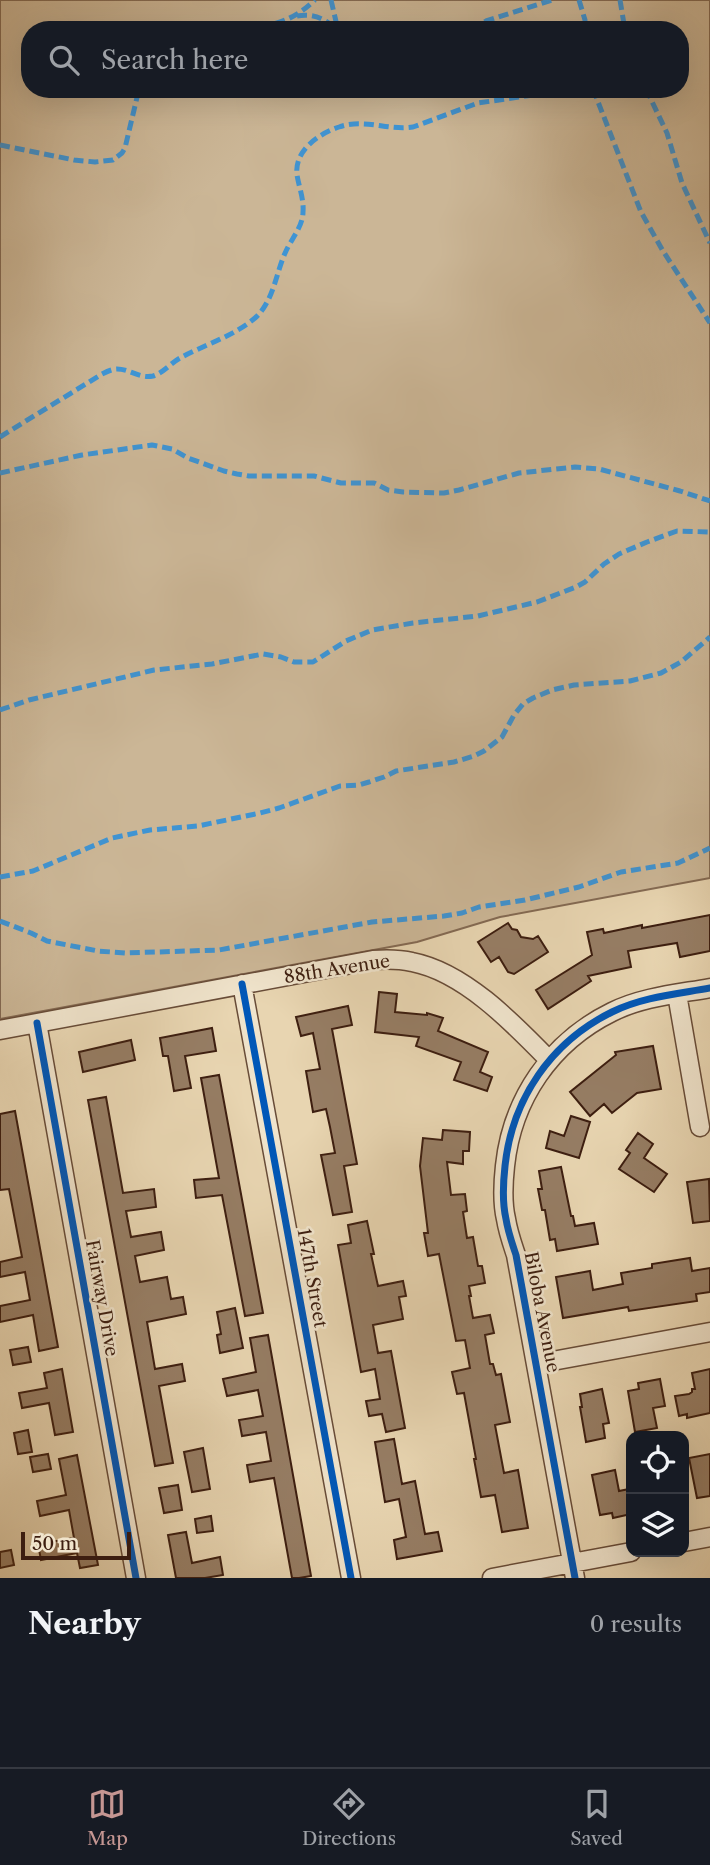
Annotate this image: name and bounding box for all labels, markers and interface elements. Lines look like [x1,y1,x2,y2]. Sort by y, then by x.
search box [21,21,689,98]
icon: search [45,41,83,79]
text: Search here [101,44,248,76]
street label: 88th Avenue [282,950,392,988]
street label: 147th Street [292,1227,332,1330]
street label: Fairway Drive [81,1238,123,1358]
street label: Biloba Avenue [520,1250,564,1374]
map controls [626,1431,689,1557]
button: locate [626,1431,689,1494]
button: layers [626,1494,689,1557]
scale bar [21,1529,131,1561]
text: 50 m [32,1532,77,1555]
text: Nearby [28,1605,141,1642]
text: 0 results [590,1610,682,1638]
tab: Map [87,1785,128,1850]
tab: Directions [302,1785,396,1850]
tab: Saved [570,1785,623,1850]

